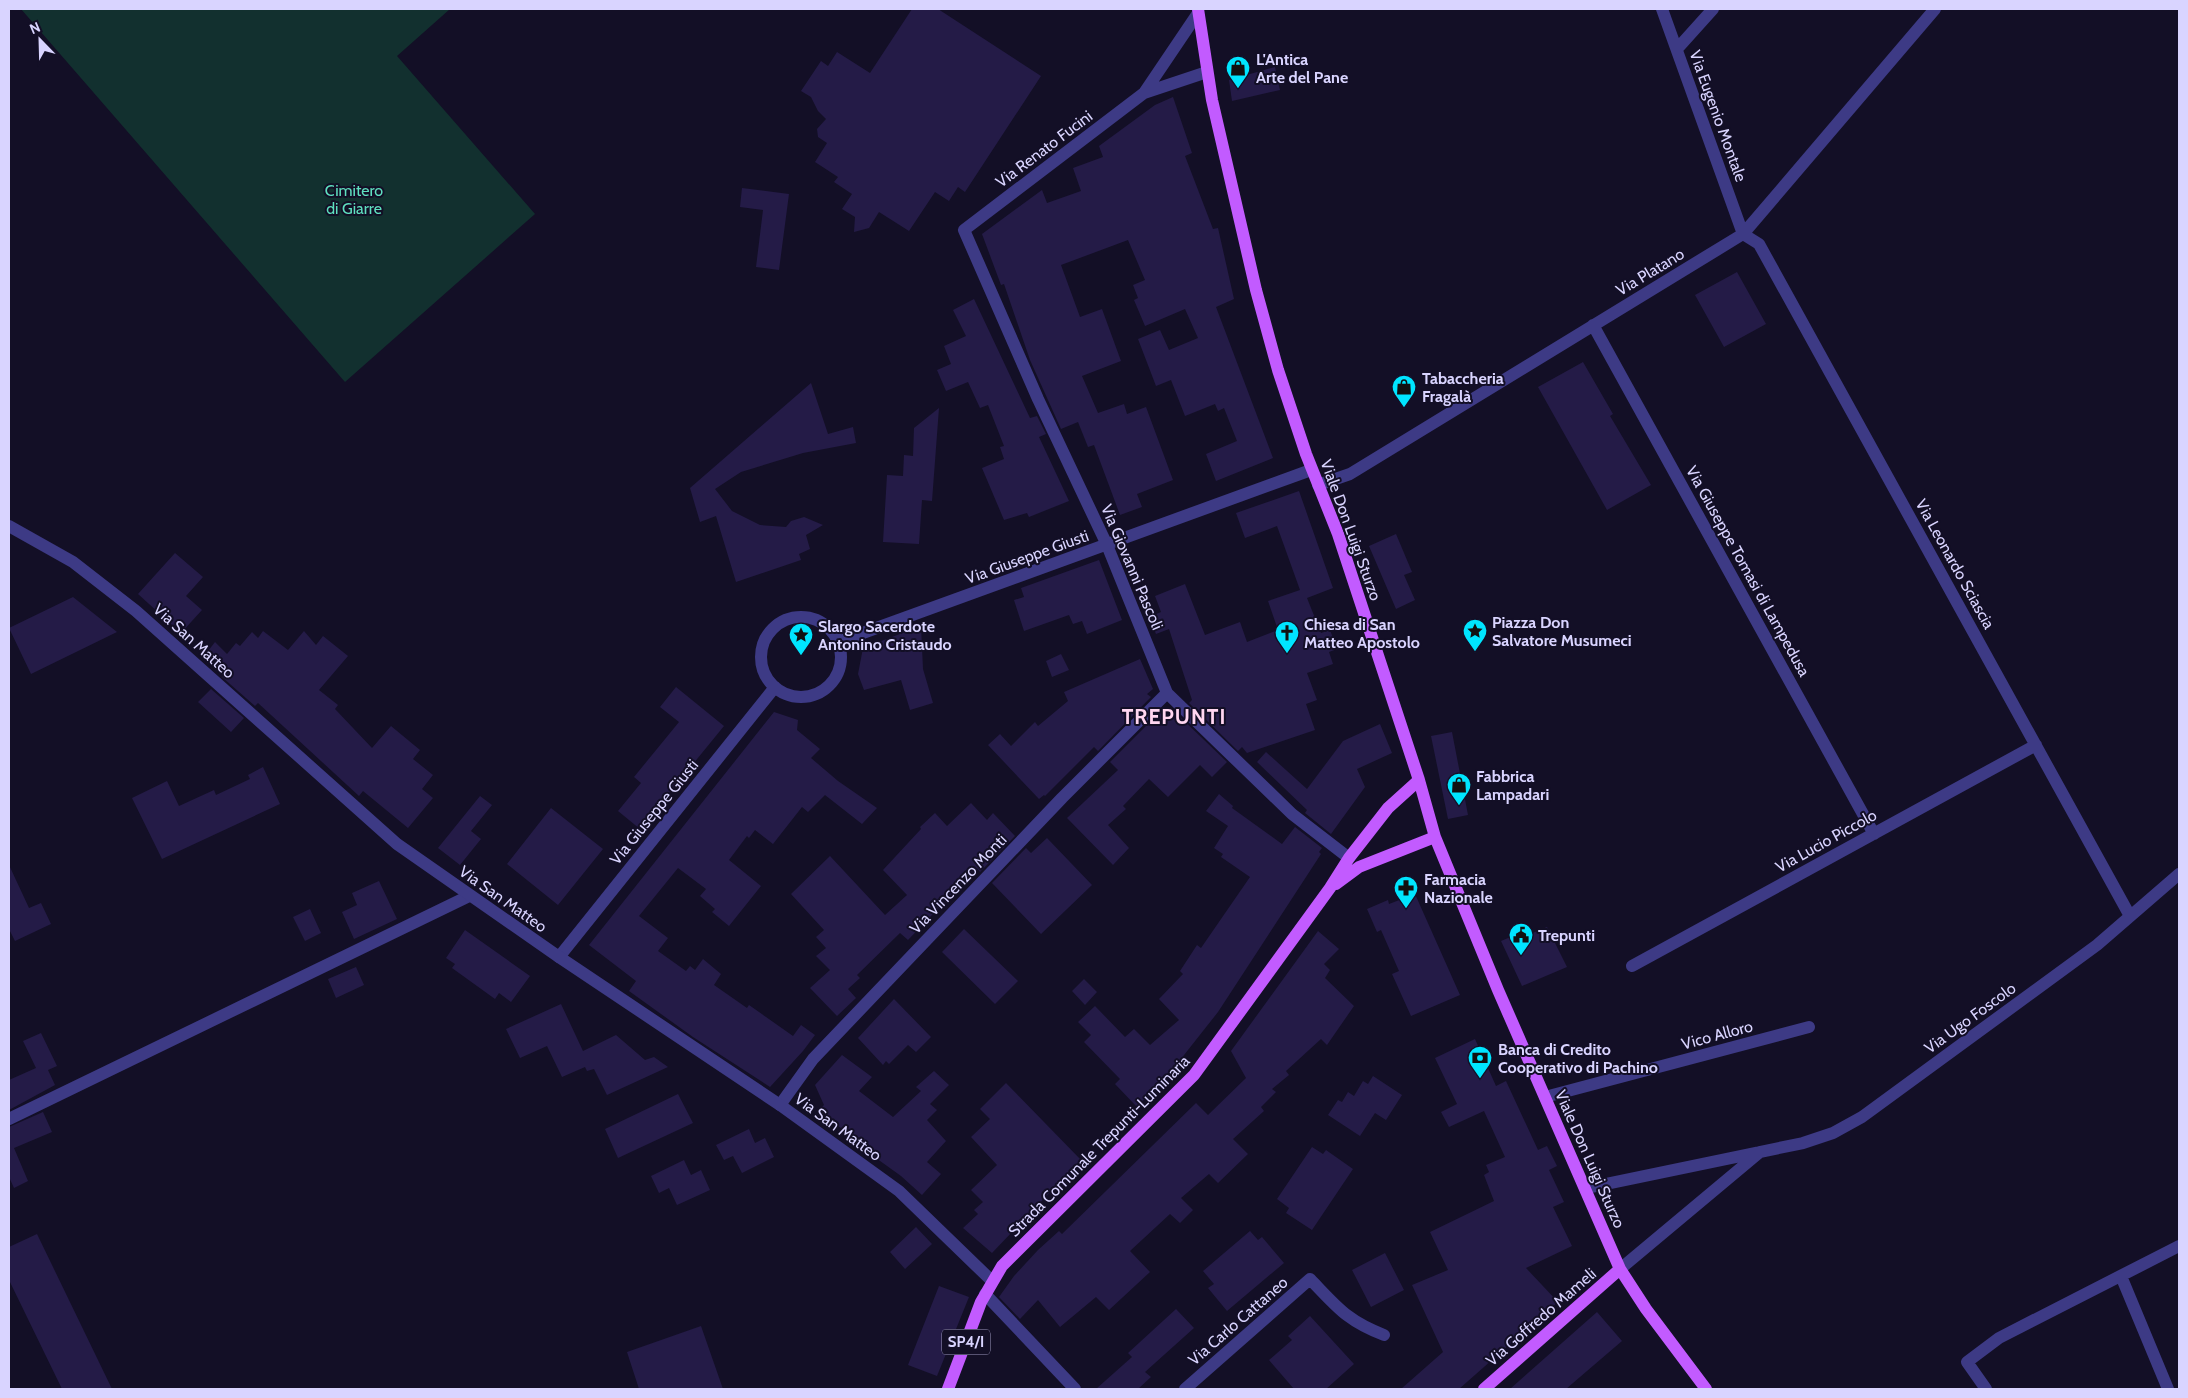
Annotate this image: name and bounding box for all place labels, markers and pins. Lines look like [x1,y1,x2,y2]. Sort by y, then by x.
place label: L'Antica Arte del Pane [1256,50,1348,87]
shop icon: L'Antica Arte del Pane [1225,55,1251,89]
place label: Tabaccheria Fragalà [1422,369,1504,406]
shop icon: Tabaccheria Fragalà [1391,374,1417,408]
place label: Piazza Don Salvatore Musumeci [1492,613,1632,650]
place label: Chiesa di San Matteo Apostolo [1304,615,1420,652]
place label: Slargo Sacerdote Antonino Cristaudo [818,617,952,654]
place icon: Piazza Don Salvatore Musumeci [1462,618,1488,652]
church icon: Chiesa di San Matteo Apostolo [1274,620,1300,654]
place icon: Slargo Sacerdote Antonino Cristaudo [788,622,814,656]
place label: Fabbrica Lampadari [1476,767,1549,804]
shop icon: Fabbrica Lampadari [1446,772,1472,806]
place label: Farmacia Nazionale [1424,870,1493,907]
pharmacy icon: Farmacia Nazionale [1393,875,1419,909]
public building icon: Trepunti [1508,922,1534,956]
place label: Trepunti [1538,926,1595,945]
place label: Banca di Credito Cooperativo di Pachino [1498,1040,1658,1077]
bank icon: Banca di Credito Cooperativo di Pachino [1467,1045,1493,1079]

